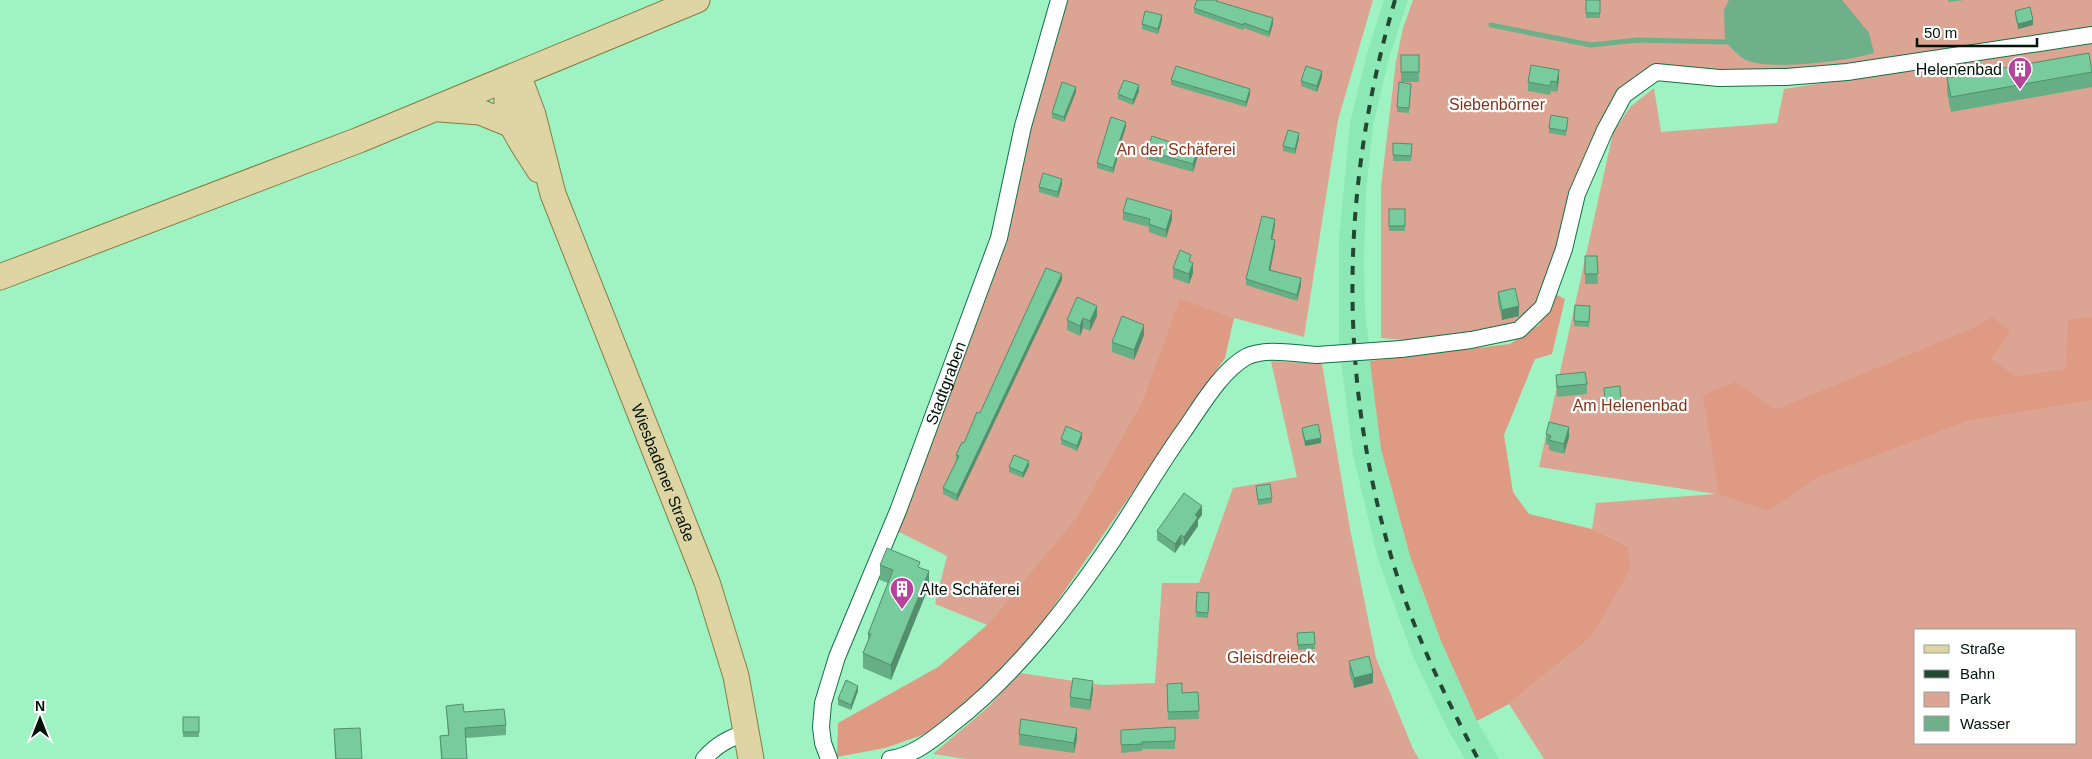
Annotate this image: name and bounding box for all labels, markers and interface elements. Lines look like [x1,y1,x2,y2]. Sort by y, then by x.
scale bar [1917,15,2037,47]
text: 50 m [1924,24,1957,41]
building icon: Helenenbad [2007,56,2033,90]
place label: Helenenbad [1916,61,2002,78]
park label: Siebenbörner [1449,96,1546,113]
park label: An der Schäferei [1116,141,1236,158]
street label: Stadtgraben [922,339,968,427]
park label: Am Helenenbad [1573,397,1687,414]
street label: Wiesbadener Straße [629,401,699,544]
building icon: Alte Schäferei [889,576,915,610]
place label: Alte Schäferei [920,581,1020,598]
legend [1914,629,2077,744]
text: Straße [1960,640,2005,657]
park label: Gleisdreieck [1227,649,1316,666]
text: Bahn [1960,665,1995,682]
text: Park [1960,690,1991,707]
north arrow [15,694,65,744]
text: N [35,698,45,714]
text: Wasser [1960,715,2010,732]

